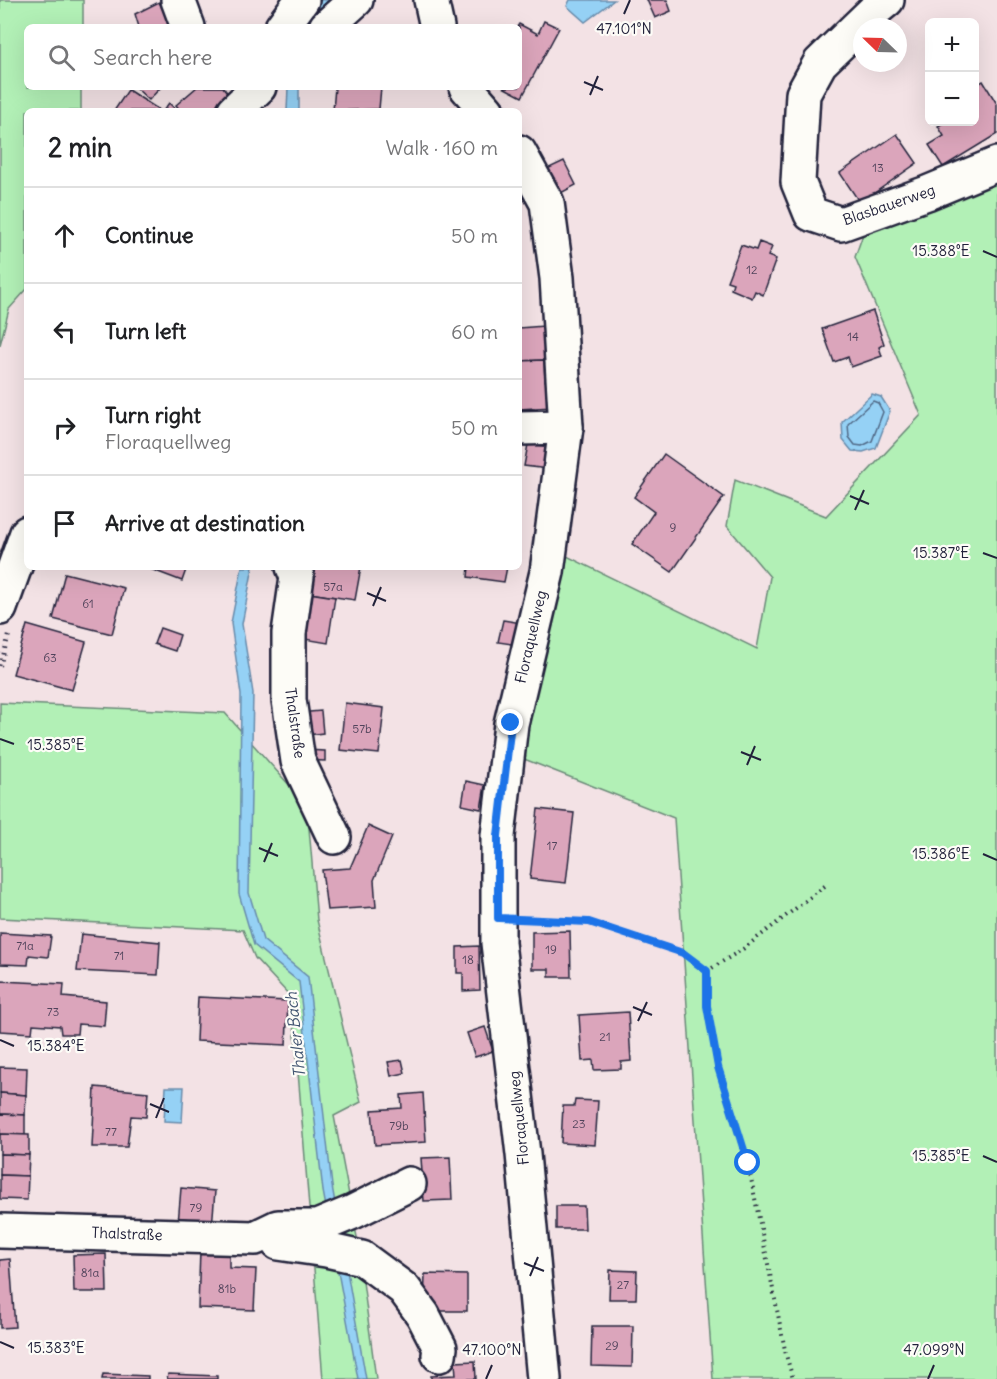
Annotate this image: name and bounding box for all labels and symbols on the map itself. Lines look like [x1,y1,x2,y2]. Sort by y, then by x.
north arrow [853,18,907,72]
text: 47.101°N [596,19,652,38]
house number: 13 [872,160,884,175]
street label: Blasbauerweg [840,180,938,229]
text: 15.388°E [912,241,970,260]
house number: 12 [746,262,758,277]
house number: 14 [847,329,859,344]
house number: 9 [670,520,677,535]
text: 15.387°E [913,543,969,562]
house number: 57a [323,579,343,594]
street label: Floraquellweg [511,589,550,685]
house number: 61 [82,596,94,611]
house number: 63 [43,650,57,665]
street label: Thalstraße [281,686,310,759]
route end [497,709,523,735]
house number: 57b [352,721,372,736]
text: 15.385°E [27,735,85,754]
house number: 17 [547,838,557,853]
text: 15.386°E [912,844,970,863]
house number: 71a [16,938,34,953]
house number: 19 [545,942,557,957]
house number: 71 [114,948,124,963]
house number: 18 [462,952,474,967]
water label: Thaler Bach [280,990,309,1079]
house number: 73 [47,1004,60,1019]
house number: 21 [599,1029,611,1044]
text: 15.384°E [27,1036,85,1055]
street label: Floraquellweg [504,1070,533,1166]
house number: 23 [572,1116,586,1131]
house number: 79b [389,1118,409,1133]
house number: 77 [105,1124,117,1139]
text: 15.385°E [912,1146,970,1165]
route start [734,1149,760,1175]
house number: 79 [190,1200,202,1215]
street label: Thalstraße [91,1223,163,1244]
house number: 81a [81,1265,99,1280]
house number: 27 [617,1277,629,1292]
house number: 81b [218,1281,237,1296]
text: 15.383°E [27,1338,85,1357]
house number: 29 [605,1338,619,1353]
text: 47.100°N [462,1340,522,1359]
text: 47.099°N [903,1340,965,1359]

